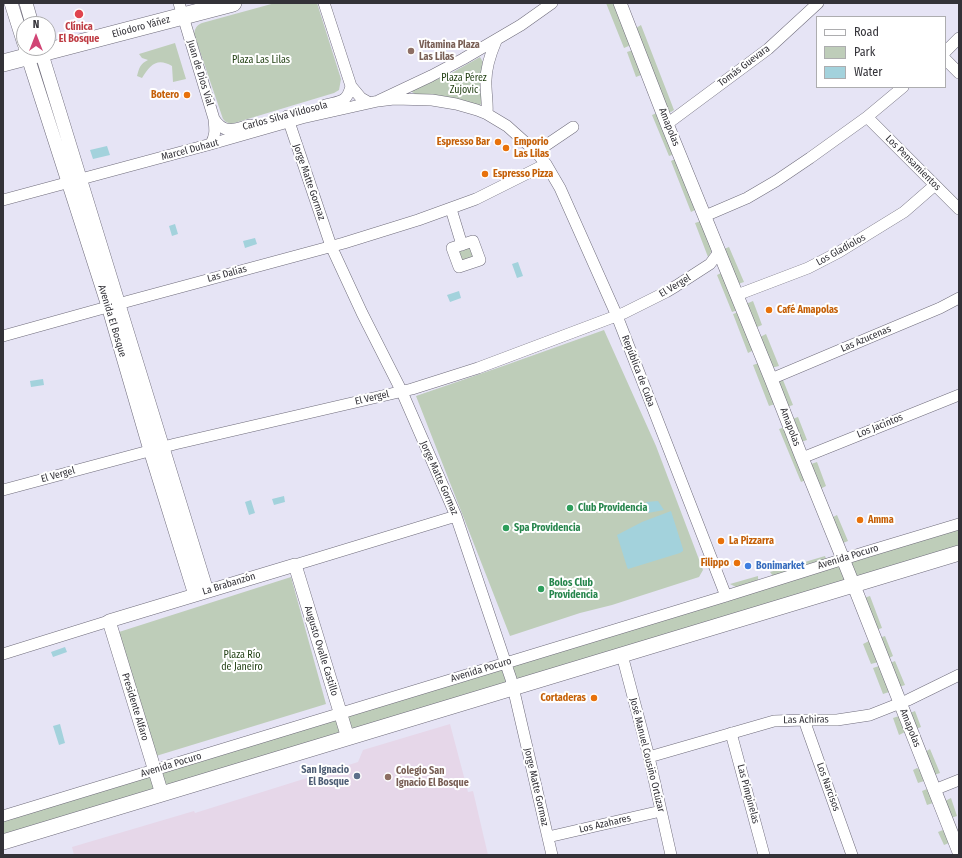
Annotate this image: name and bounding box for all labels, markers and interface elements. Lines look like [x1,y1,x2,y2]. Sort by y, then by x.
marker: Clínica El Bosque [73,8,85,20]
street label: Eliodoro Yáñez [111,13,171,41]
north arrow [16,16,56,56]
legend [816,16,946,88]
text: N [33,18,39,31]
place label: Clínica El Bosque [59,21,99,44]
text: Road [854,25,879,39]
street label: Juan de Dios Vial [184,39,216,107]
place label: Vitamina Plaza Las Lilas [419,39,480,62]
street label: Tomás Guevara [716,43,772,89]
text: Park [854,45,875,59]
marker: Vitamina Plaza Las Lilas [406,46,416,56]
park label: Plaza Las Lilas [232,54,290,66]
text: Water [854,65,882,79]
park label: Plaza Pérez Zujovic [441,72,487,96]
place label: Botero [151,89,179,101]
marker: Botero [182,90,192,100]
street label: Carlos Silva Vildosola [241,99,329,133]
street label: Amapolas [656,106,682,148]
street label: Los Pensamientos [883,133,943,193]
place label: Espresso Bar [437,136,490,148]
place label: Emporio Las Lilas [514,136,549,160]
street label: Marcel Duhaut [160,137,220,163]
marker: Espresso Bar [493,137,503,147]
street label: Jorge Matte Gormaz [290,142,328,222]
marker: Emporio Las Lilas [501,143,511,153]
place label: Espresso Pizza [493,168,553,180]
marker: Espresso Pizza [480,169,490,179]
street label: Los Gladiolos [814,232,868,268]
street label: Las Dalias [206,263,248,285]
street label: El Vergel [657,272,693,300]
street label: Avenida El Bosque [95,283,129,359]
place label: Café Amapolas [777,304,838,316]
marker: Café Amapolas [764,305,774,315]
street label: Las Azucenas [839,323,893,355]
street label: República de Cuba [619,334,657,408]
street label: El Vergel [354,388,390,408]
street label: Amapolas [777,406,803,448]
street label: Los Jacintos [855,411,905,441]
street label: Jorge Matte Gormaz [417,439,461,517]
street label: El Vergel [40,465,76,485]
place label: Club Providencia [578,502,647,514]
marker: Club Providencia [565,503,575,513]
place label: Amma [868,514,894,526]
marker: Amma [855,515,865,525]
place label: Spa Providencia [514,522,580,534]
marker: Spa Providencia [501,523,511,533]
place label: La Pizzarra [729,535,774,547]
marker: La Pizzarra [716,536,726,546]
street label: Avenida Pocuro [816,542,880,572]
place label: Filippo [701,557,729,569]
marker: Filippo [732,558,742,568]
place label: Bonimarket [756,560,805,572]
marker: Bonimarket [743,561,753,571]
street label: La Brabanzón [201,570,257,598]
place label: Bolos Club Providencia [549,577,598,600]
marker: Bolos Club Providencia [536,584,546,594]
street label: Augusto Ovalle Castillo [302,604,340,698]
park label: Plaza Río de Janeiro [221,649,263,672]
street label: Avenida Pocuro [449,655,513,685]
street label: Presidente Alfaro [119,672,151,742]
place label: Cortaderas [540,692,586,704]
marker: Cortaderas [589,693,599,703]
street label: José Manuel Cousiño Ortúzar [627,697,667,813]
street label: Amapolas [897,707,923,749]
street label: Las Achiras [783,714,829,726]
street label: Jorge Matte Gormaz [521,747,551,827]
street label: Avenida Pocuro [139,750,203,780]
street label: Los Narcisos [814,761,842,813]
street label: Las Pimpinelas [734,763,762,825]
place label: San Ignacio El Bosque [301,764,349,788]
place label: Colegio San Ignacio El Bosque [396,765,469,788]
marker: San Ignacio El Bosque [352,771,362,781]
marker: Colegio San Ignacio El Bosque [383,772,393,782]
street label: Los Azahares [578,812,632,836]

